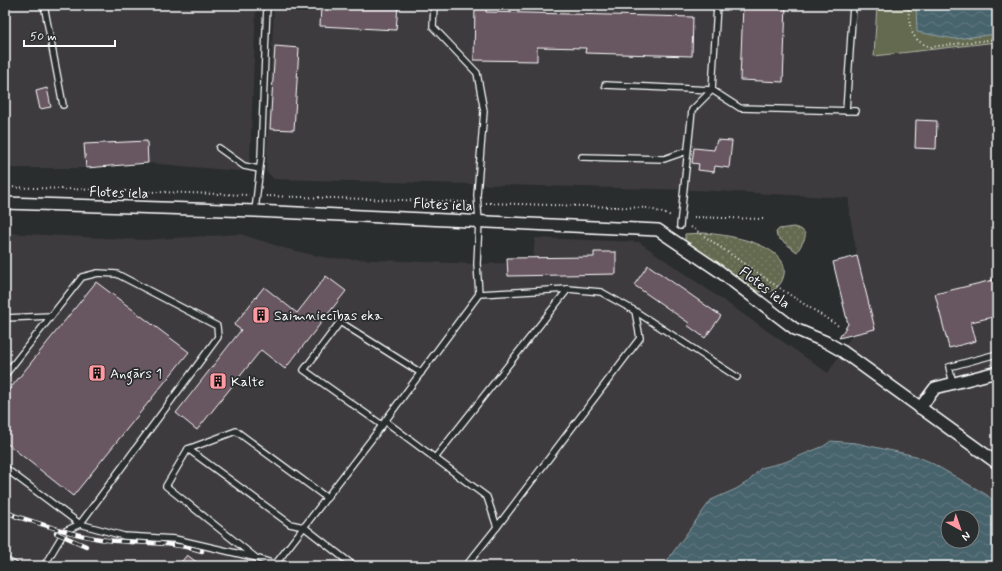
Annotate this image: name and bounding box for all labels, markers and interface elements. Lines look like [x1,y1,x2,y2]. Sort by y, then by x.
scale bar [24,22,115,48]
text: 50 m [30,29,57,45]
street label: Flotes iela [89,183,149,203]
street label: Flotes iela [413,194,473,216]
street label: Flotes iela [735,263,794,313]
building icon: Saimniecības eka [251,305,271,325]
place label: Saimniecības eka [274,307,383,325]
building icon: Angārs 1 [87,363,107,383]
place label: Angārs 1 [110,365,162,385]
building icon: Kalte [208,371,228,391]
place label: Kalte [231,373,264,391]
north arrow [940,509,980,549]
text: N [958,528,973,544]

